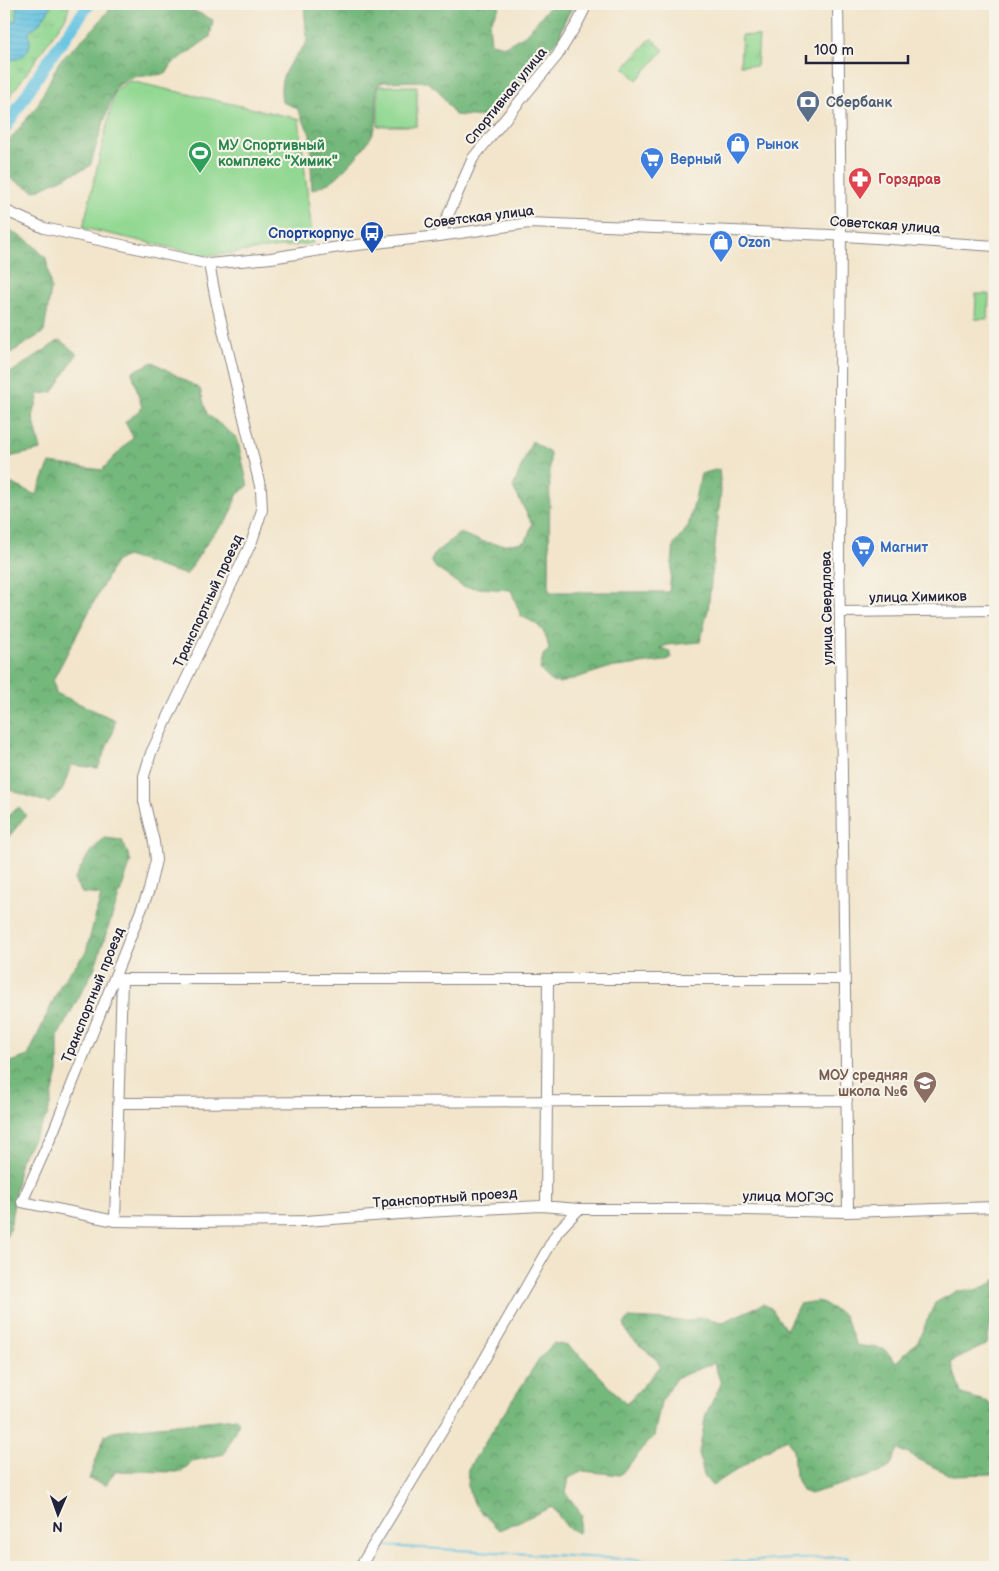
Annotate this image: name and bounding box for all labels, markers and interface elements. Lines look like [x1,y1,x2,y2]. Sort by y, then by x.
scale bar [806,32,909,64]
text: 100 m [814,41,854,60]
street label: Спортивная улица [461,43,551,148]
bank icon: Сбербанк [795,89,821,123]
place label: Сбербанк [826,94,892,111]
shop icon: Рынок [725,131,751,165]
place label: Рынок [756,136,799,153]
place label: МУ Спортивный комплекс "Химик" [218,137,338,170]
sports icon: МУ Спортивный комплекс "Химик" [187,140,213,174]
supermarket icon: Верный [639,146,665,180]
place label: Верный [670,151,722,168]
pharmacy icon: Горздрав [847,166,873,200]
place label: Горздрав [878,171,941,188]
street label: Советская улица [423,202,536,232]
street label: Советская улица [829,213,942,237]
bus stop icon: Спорткорпус [359,220,385,254]
place label: Спорткорпус [268,225,354,242]
shop icon: Ozon [708,229,734,263]
place label: Ozon [738,234,771,251]
street label: Транспортный проезд [170,531,246,670]
supermarket icon: Магнит [850,534,876,568]
place label: Магнит [880,539,928,556]
street label: улица Свердлова [817,550,836,665]
street label: улица Химиков [869,588,968,606]
street label: Транспортный проезд [58,924,128,1065]
place label: МОУ средняя школа №6 [818,1067,908,1100]
school or university icon: МОУ средняя школа №6 [912,1070,938,1104]
street label: Транспортный проезд [372,1184,518,1212]
street label: улица МОГЭС [742,1188,834,1206]
north arrow [32,1488,82,1538]
text: N [52,1518,63,1535]

